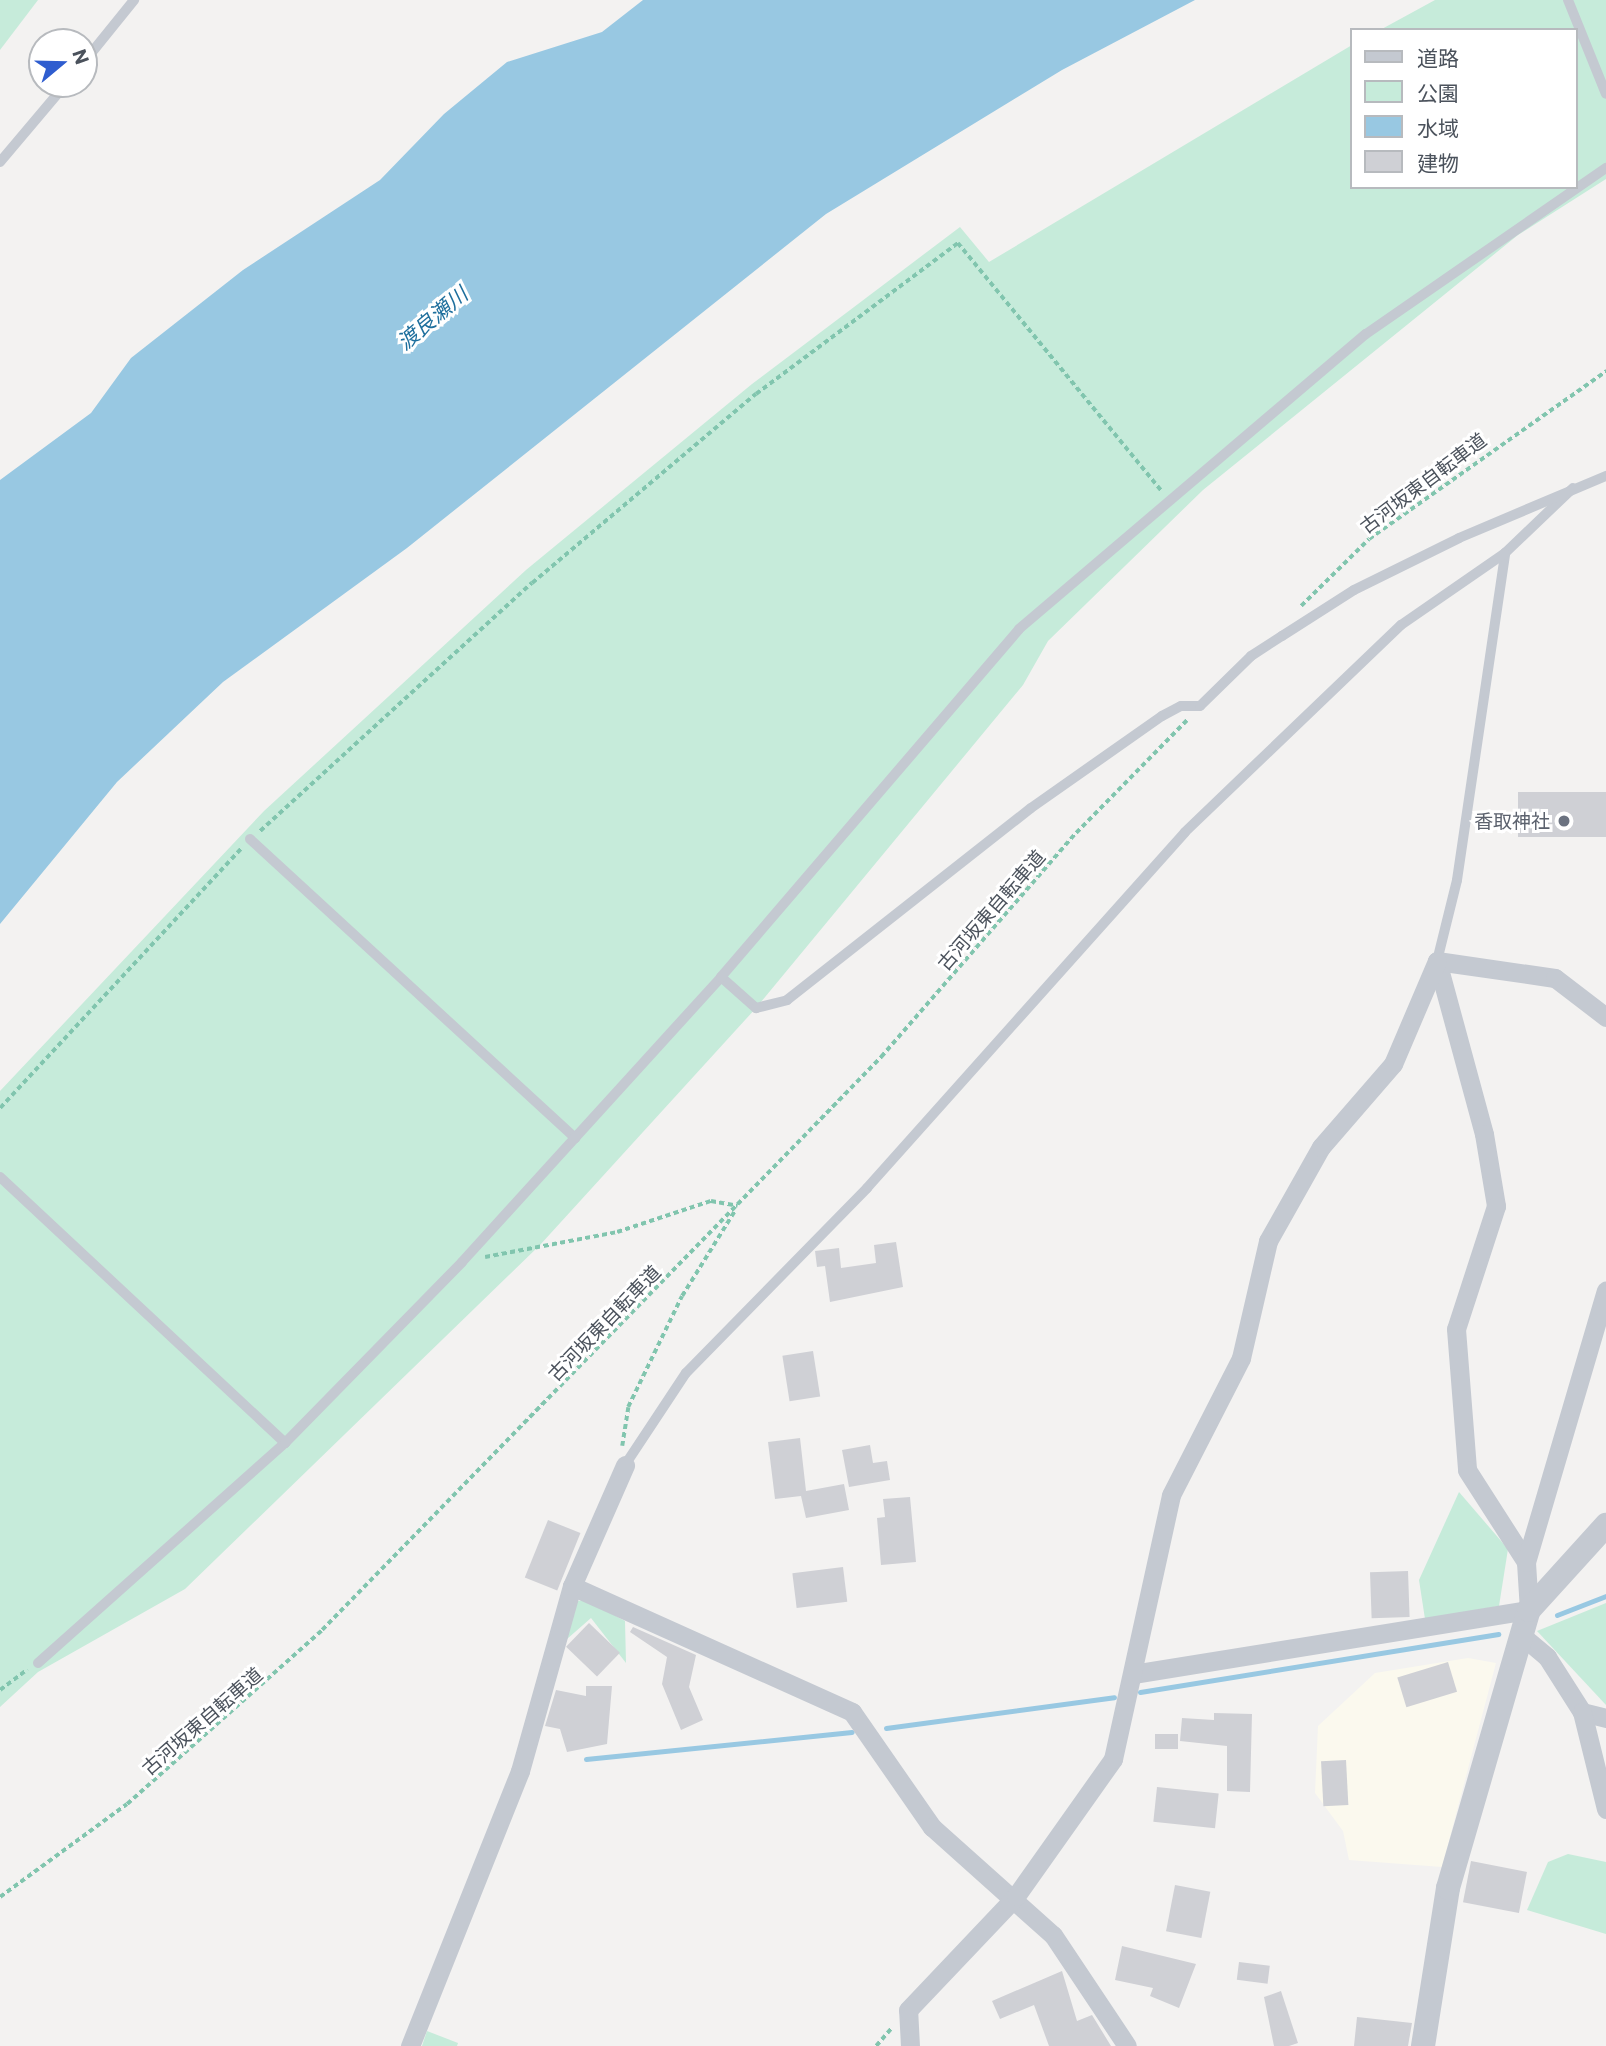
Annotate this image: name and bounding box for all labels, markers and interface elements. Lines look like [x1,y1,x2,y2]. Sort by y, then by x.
north arrow [28,28,98,98]
legend [1350,28,1578,189]
text: 道路 [1417,45,1459,70]
text: N [68,46,95,67]
text: 公園 [1417,80,1459,105]
text: 水域 [1417,115,1459,140]
text: 建物 [1417,150,1459,175]
water label: 渡良瀬川 [392,281,472,355]
street label: 古河坂東自転車道 [1355,428,1491,538]
place label: 香取神社 [1474,810,1550,832]
marker: 香取神社 [1556,813,1572,829]
street label: 古河坂東自転車道 [933,845,1049,975]
street label: 古河坂東自転車道 [543,1260,665,1386]
street label: 古河坂東自転車道 [137,1663,267,1779]

